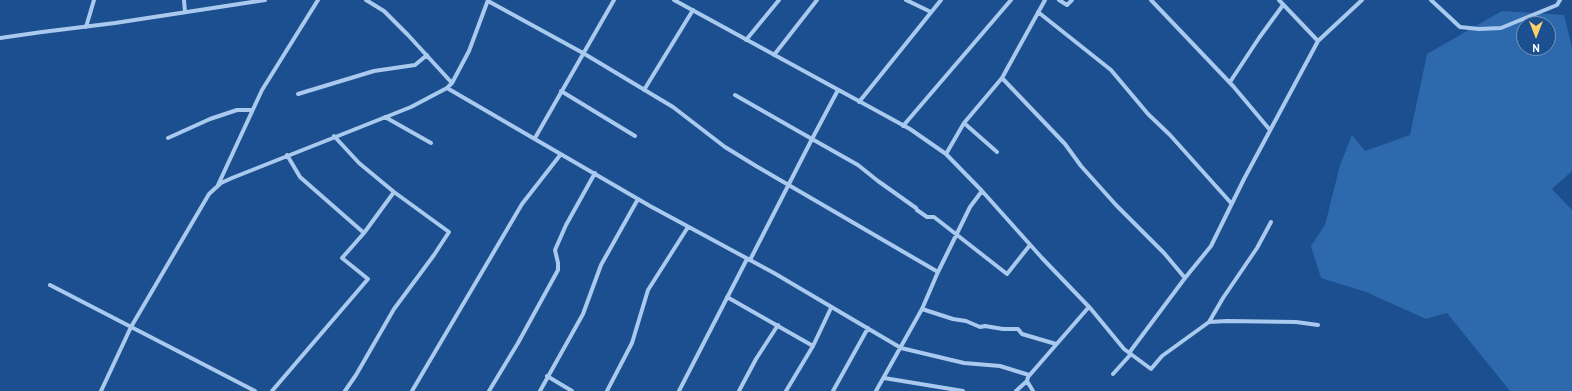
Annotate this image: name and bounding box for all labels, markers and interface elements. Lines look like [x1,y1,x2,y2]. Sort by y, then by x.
north arrow [1516,16,1556,56]
text: N [1532,40,1540,54]

